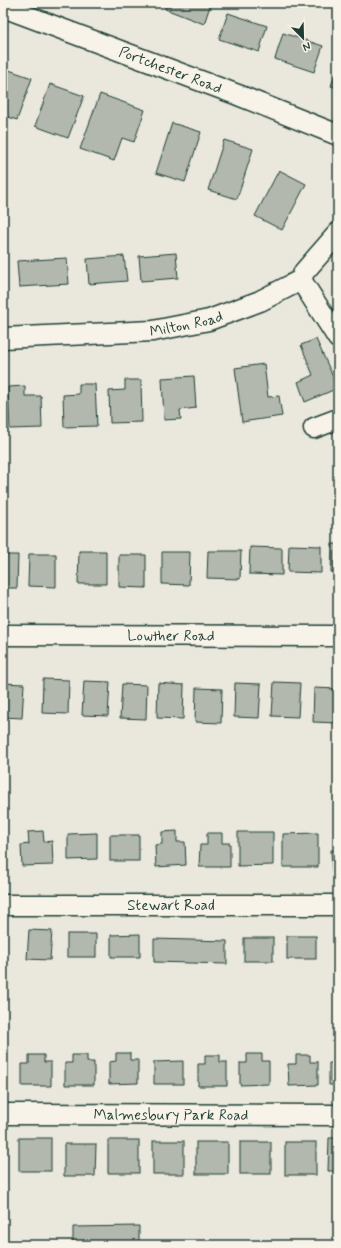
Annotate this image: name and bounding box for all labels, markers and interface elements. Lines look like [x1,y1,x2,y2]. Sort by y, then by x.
north arrow [283,18,323,58]
text: N [300,38,313,54]
street label: Portchester Road [116,42,225,99]
street label: Milton Road [148,307,226,342]
street label: Lowther Road [127,626,215,647]
street label: Stewart Road [127,896,215,916]
street label: Malmesbury Park Road [94,1105,248,1126]

